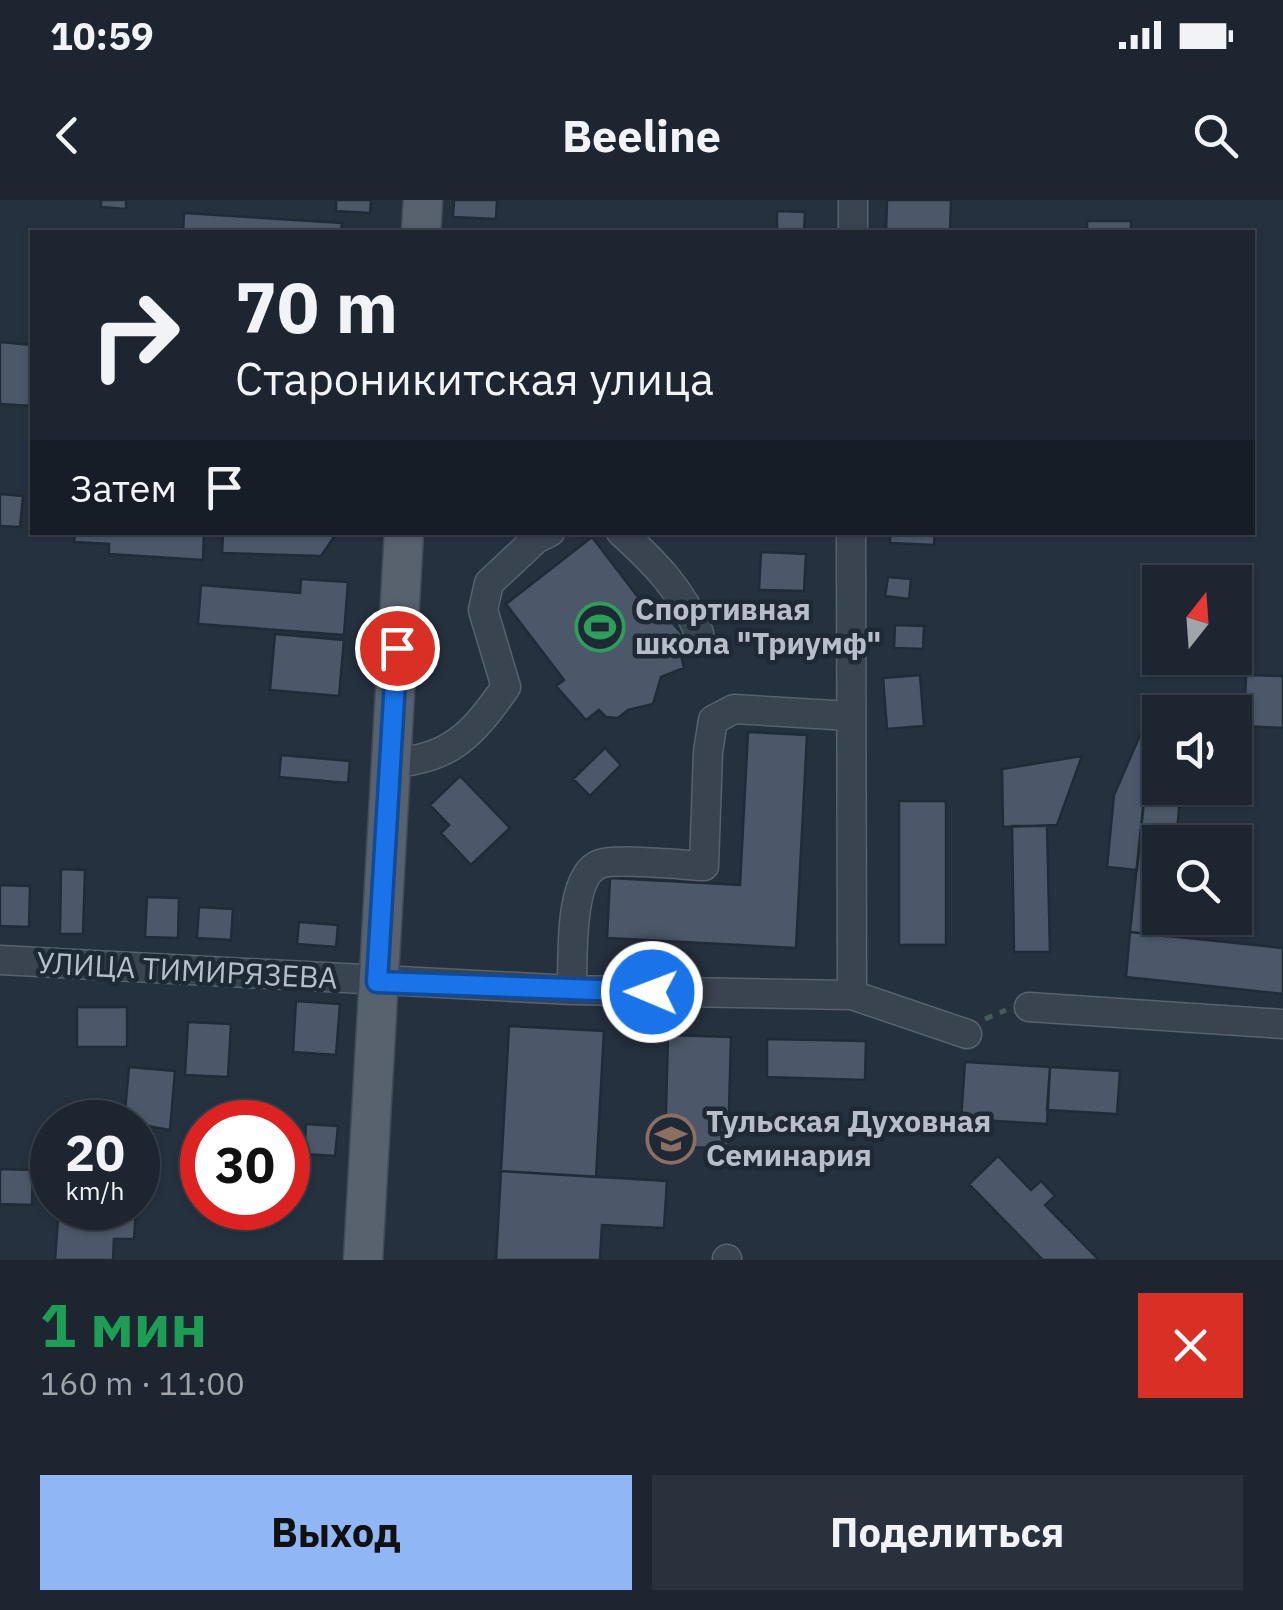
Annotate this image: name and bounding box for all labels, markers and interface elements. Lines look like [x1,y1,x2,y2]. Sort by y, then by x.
text: 10:59 [50,11,154,60]
text: Beeline [562,106,721,164]
icon: back [40,108,95,163]
icon: search [1188,108,1243,163]
text: 70 m [235,261,398,352]
icon: right [70,270,200,400]
text: Староникитская улица [235,349,714,407]
icon: arrive [197,460,252,515]
text: Затем [70,463,177,512]
north arrow [1142,565,1252,675]
map controls [1142,565,1252,935]
place label: Спортивная школа "Триумф" [635,589,881,662]
sports icon: Спортивная школа "Триумф" [574,601,626,653]
pin [355,606,440,691]
icon: arrive [370,621,425,676]
button: sound [1142,695,1252,805]
button: search [1142,825,1252,935]
position arrow [600,940,704,1044]
street label: УЛИЦА ТИМИРЯЗЕВА [36,942,339,997]
speed limit sign: 30 [180,1100,310,1230]
place label: Тульская Духовная Семинария [706,1101,991,1174]
school or university icon: Тульская Духовная Семинария [645,1113,697,1165]
text: 20 [65,1120,125,1185]
text: km/h [66,1174,124,1207]
text: 1 мин [40,1285,207,1364]
button: close [1138,1293,1243,1398]
text: 160 m · 11:00 [40,1362,245,1404]
button: Выход [40,1475,632,1590]
button: Поделиться [652,1475,1243,1590]

